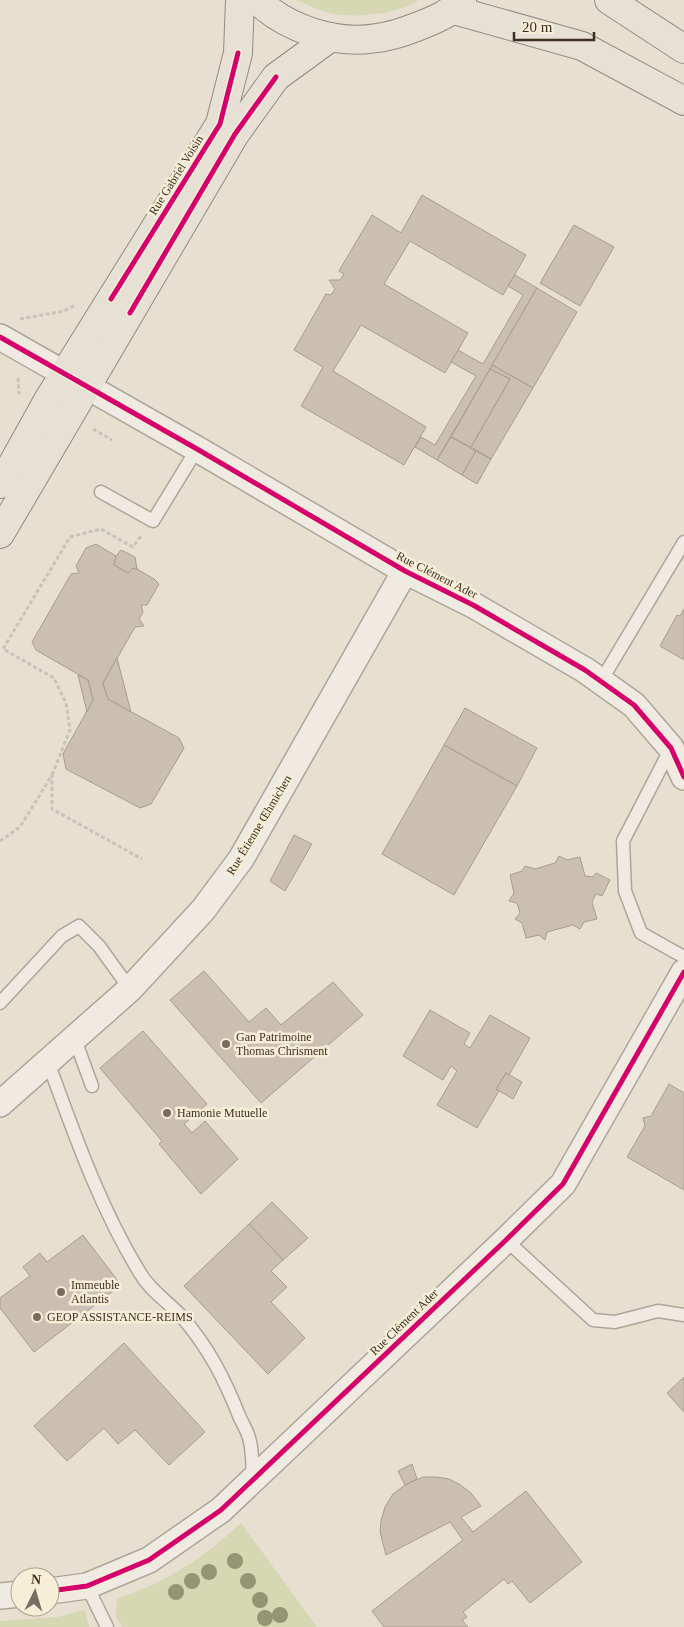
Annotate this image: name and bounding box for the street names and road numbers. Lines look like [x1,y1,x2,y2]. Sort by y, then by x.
street label: Rue Gabriel Voisin [146,132,206,218]
street label: Rue Clément Ader [394,548,480,602]
street label: Rue Étienne Œhmichen [224,773,294,877]
street label: Rue Clément Ader [367,1286,441,1358]

